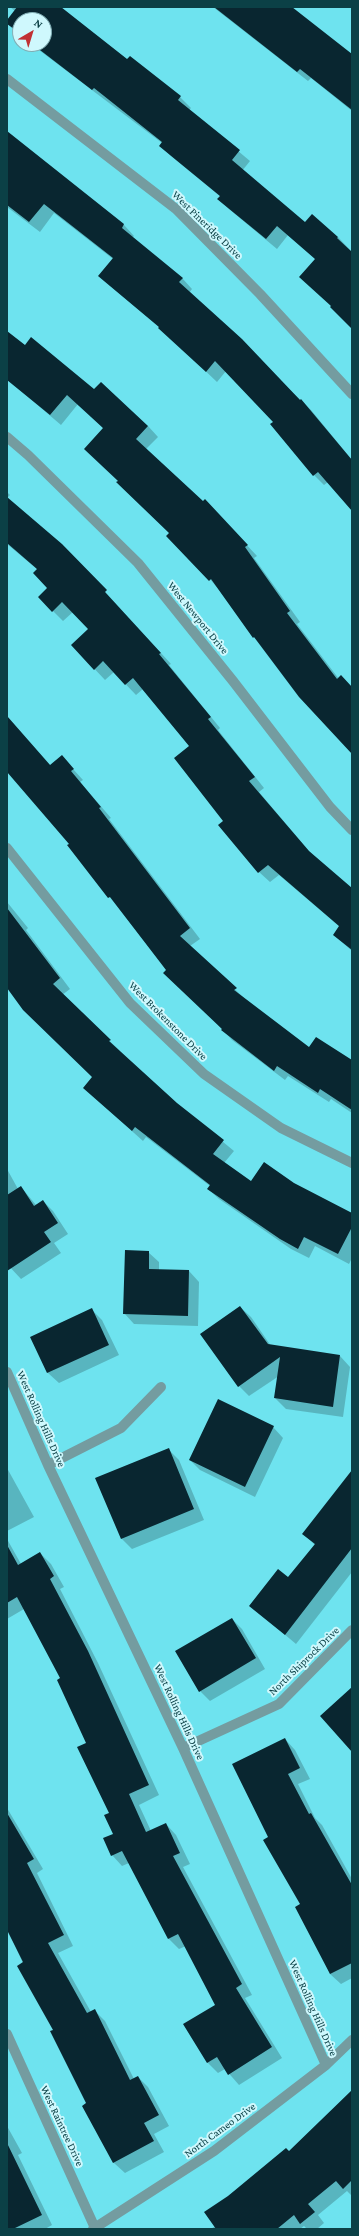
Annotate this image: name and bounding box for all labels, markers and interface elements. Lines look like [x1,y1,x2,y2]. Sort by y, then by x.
north arrow [12,12,52,52]
text: N [32,16,45,30]
street label: West Pineridge Drive [169,188,245,262]
street label: West Newport Drive [165,579,231,657]
street label: West Brokenstone Drive [126,979,210,1063]
street label: West Rolling Hills Drive [14,1369,68,1469]
street label: North Shiprock Drive [266,1624,342,1698]
street label: West Rolling Hills Drive [151,1662,207,1762]
street label: West Rolling Hills Drive [286,1958,340,2058]
street label: West Raintree Drive [38,2084,86,2168]
street label: North Cameo Drive [182,2100,258,2160]

